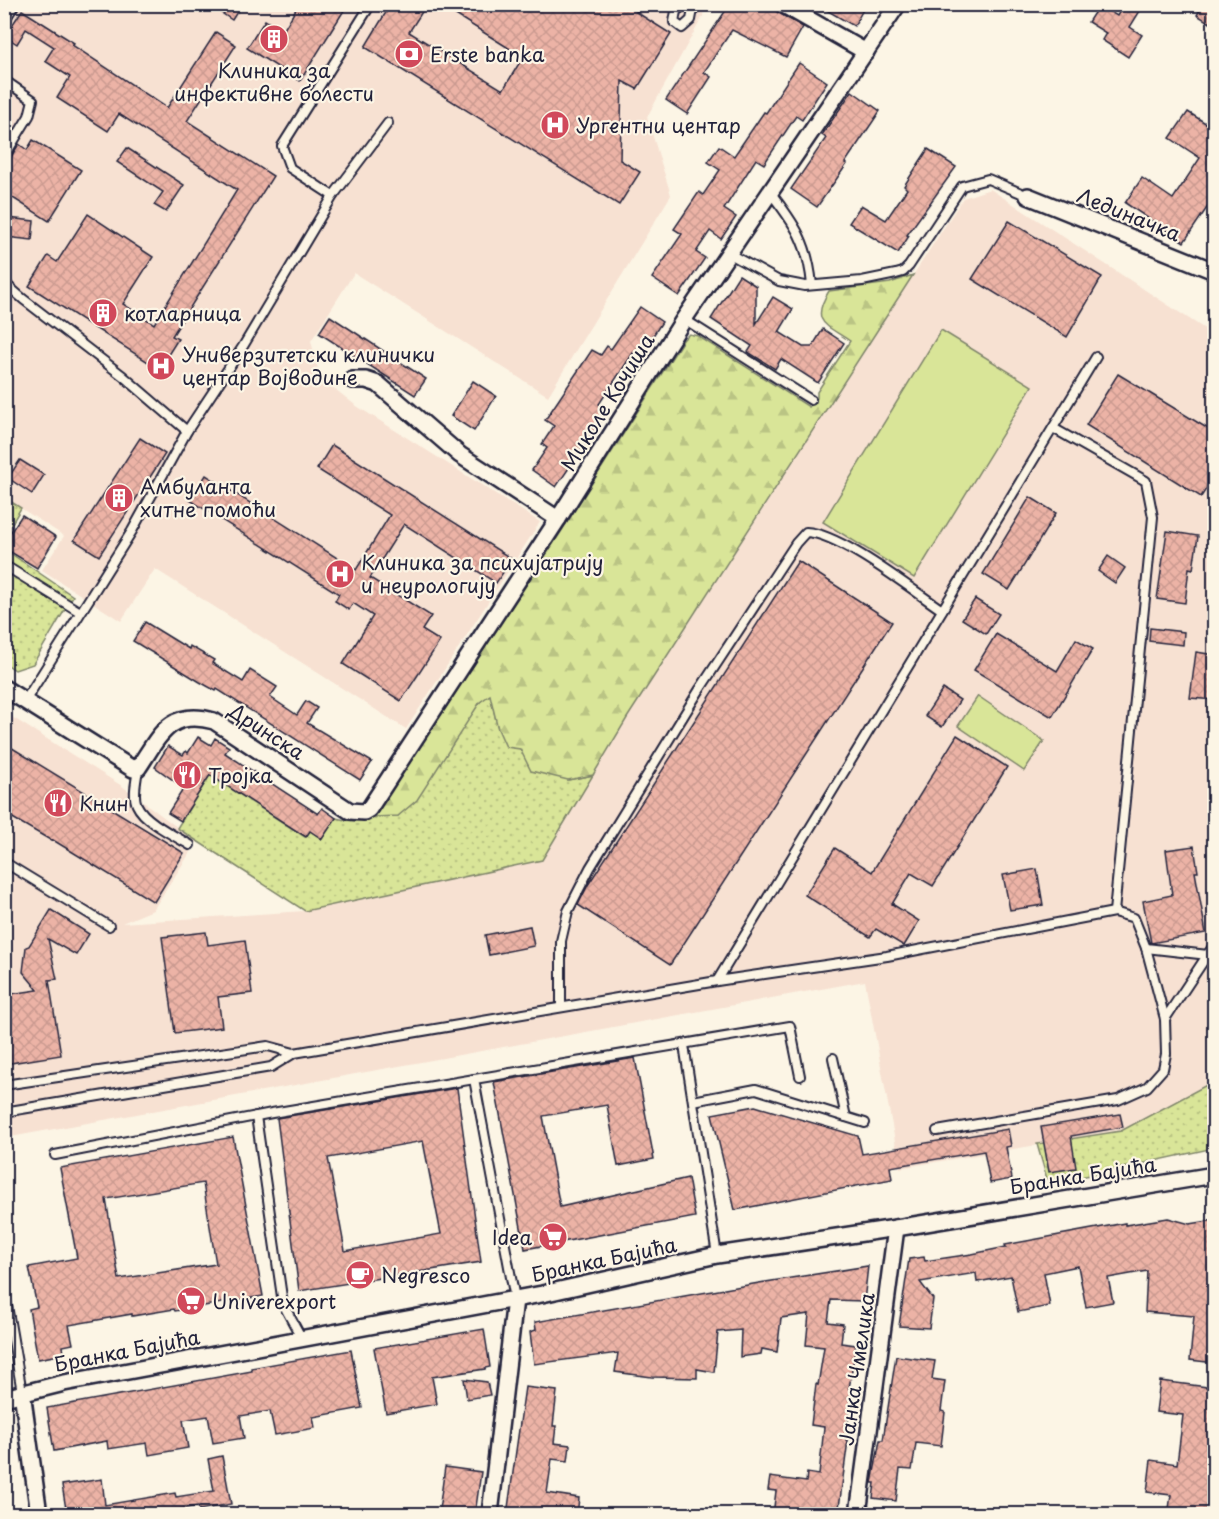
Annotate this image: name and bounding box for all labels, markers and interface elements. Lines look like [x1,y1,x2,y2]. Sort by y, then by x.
building icon: Клиника за инфективне болести [258,23,290,55]
bank icon: Erste banka [393,38,425,70]
place label: Erste banka [430,39,545,69]
place label: Клиника за инфективне болести [174,55,374,108]
hospital icon: Ургентни центар [539,109,571,141]
place label: Ургентни центар [576,110,741,140]
street label: Лединачка [1073,180,1186,249]
building icon: котларница [87,297,119,329]
place label: котларница [124,298,242,328]
street label: Миколе Кочиша [553,327,662,477]
place label: Универзитетски клинички центар Војводине [182,339,435,392]
hospital icon: Универзитетски клинички центар Војводине [145,350,177,382]
place label: Амбуланта хитне помоћи [140,471,276,524]
building icon: Амбуланта хитне помоћи [103,482,135,514]
place label: Клиника за психијатрију и неурологију [361,547,604,600]
hospital icon: Клиника за психијатрију и неурологију [324,558,356,590]
street label: Дринска [222,695,311,767]
restaurant icon: Тројка [171,759,203,791]
place label: Тројка [208,760,273,790]
restaurant icon: Книн [42,787,74,819]
place label: Книн [79,788,129,818]
street label: Бранка Бајића [1008,1149,1159,1201]
supermarket icon: Idea [537,1221,569,1253]
place label: Idea [492,1222,532,1252]
street label: Бранка Бајића [529,1229,680,1289]
cafe icon: Negresco [344,1259,376,1291]
place label: Negresco [381,1260,470,1290]
supermarket icon: Univerexport [175,1285,207,1317]
place label: Univerexport [212,1286,336,1316]
street label: Јанка Чмелика [830,1290,882,1448]
street label: Бранка Бајића [52,1321,203,1379]

